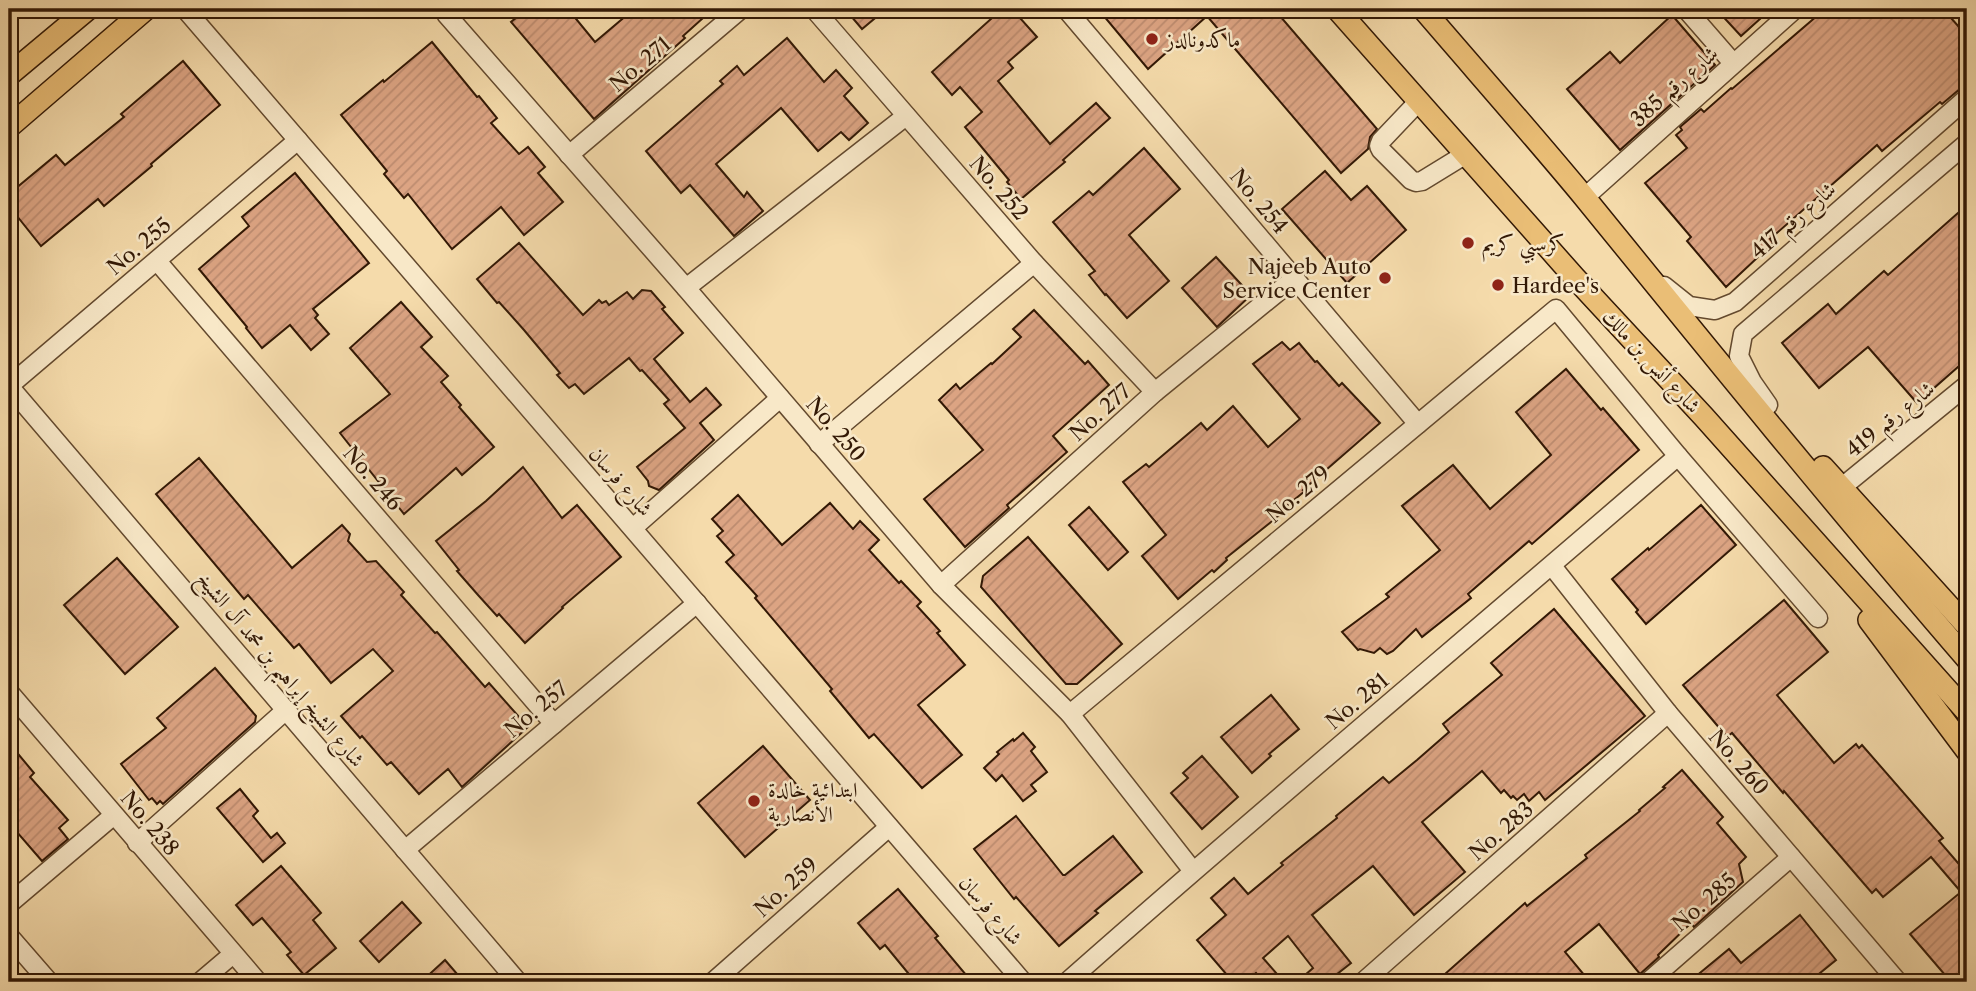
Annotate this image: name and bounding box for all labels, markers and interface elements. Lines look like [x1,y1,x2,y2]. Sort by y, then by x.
place label: ماكدونالدز [1164,27,1240,52]
street label: No. 271 [604,31,676,97]
marker: ماكدونالدز [1144,31,1160,47]
street label: شارع رقم 385 [1625,40,1728,138]
street label: No. 252 [965,151,1033,225]
street label: No. 254 [1225,164,1293,238]
street label: شارع رقم 417 [1745,176,1846,270]
street label: No. 255 [102,212,176,280]
place label: كرسبي كريم [1482,231,1564,264]
marker: كرسبي كريم [1460,235,1476,251]
place label: Najeeb Auto Service Center [1223,254,1371,303]
marker: Najeeb Auto Service Center [1377,270,1393,286]
place label: Hardee's [1512,273,1599,298]
marker: Hardee's [1490,277,1506,293]
street label: شارع أنس بن مالك [1593,303,1708,422]
street label: شارع رقم 419 [1841,376,1944,468]
street label: No. 277 [1064,378,1136,446]
street label: No. 250 [801,392,871,466]
street label: No. 246 [338,441,408,515]
street label: شارع فرسان [579,441,658,525]
street label: No. 279 [1261,460,1335,528]
street label: شارع الشيخ إبراهيم بن محمد آل الشيخ [185,566,370,778]
street label: No. 281 [1321,667,1394,734]
street label: No. 257 [499,675,573,743]
street label: No. 260 [1704,724,1774,800]
place label: ابتدائية خالدة الأنصارية [768,777,858,827]
street label: No. 238 [116,786,184,860]
marker: ابتدائية خالدة الأنصارية [746,793,762,809]
street label: No. 283 [1464,796,1538,866]
street label: No. 259 [749,852,823,922]
street label: No. 285 [1667,867,1741,937]
street label: شارع فرسان [949,870,1028,954]

